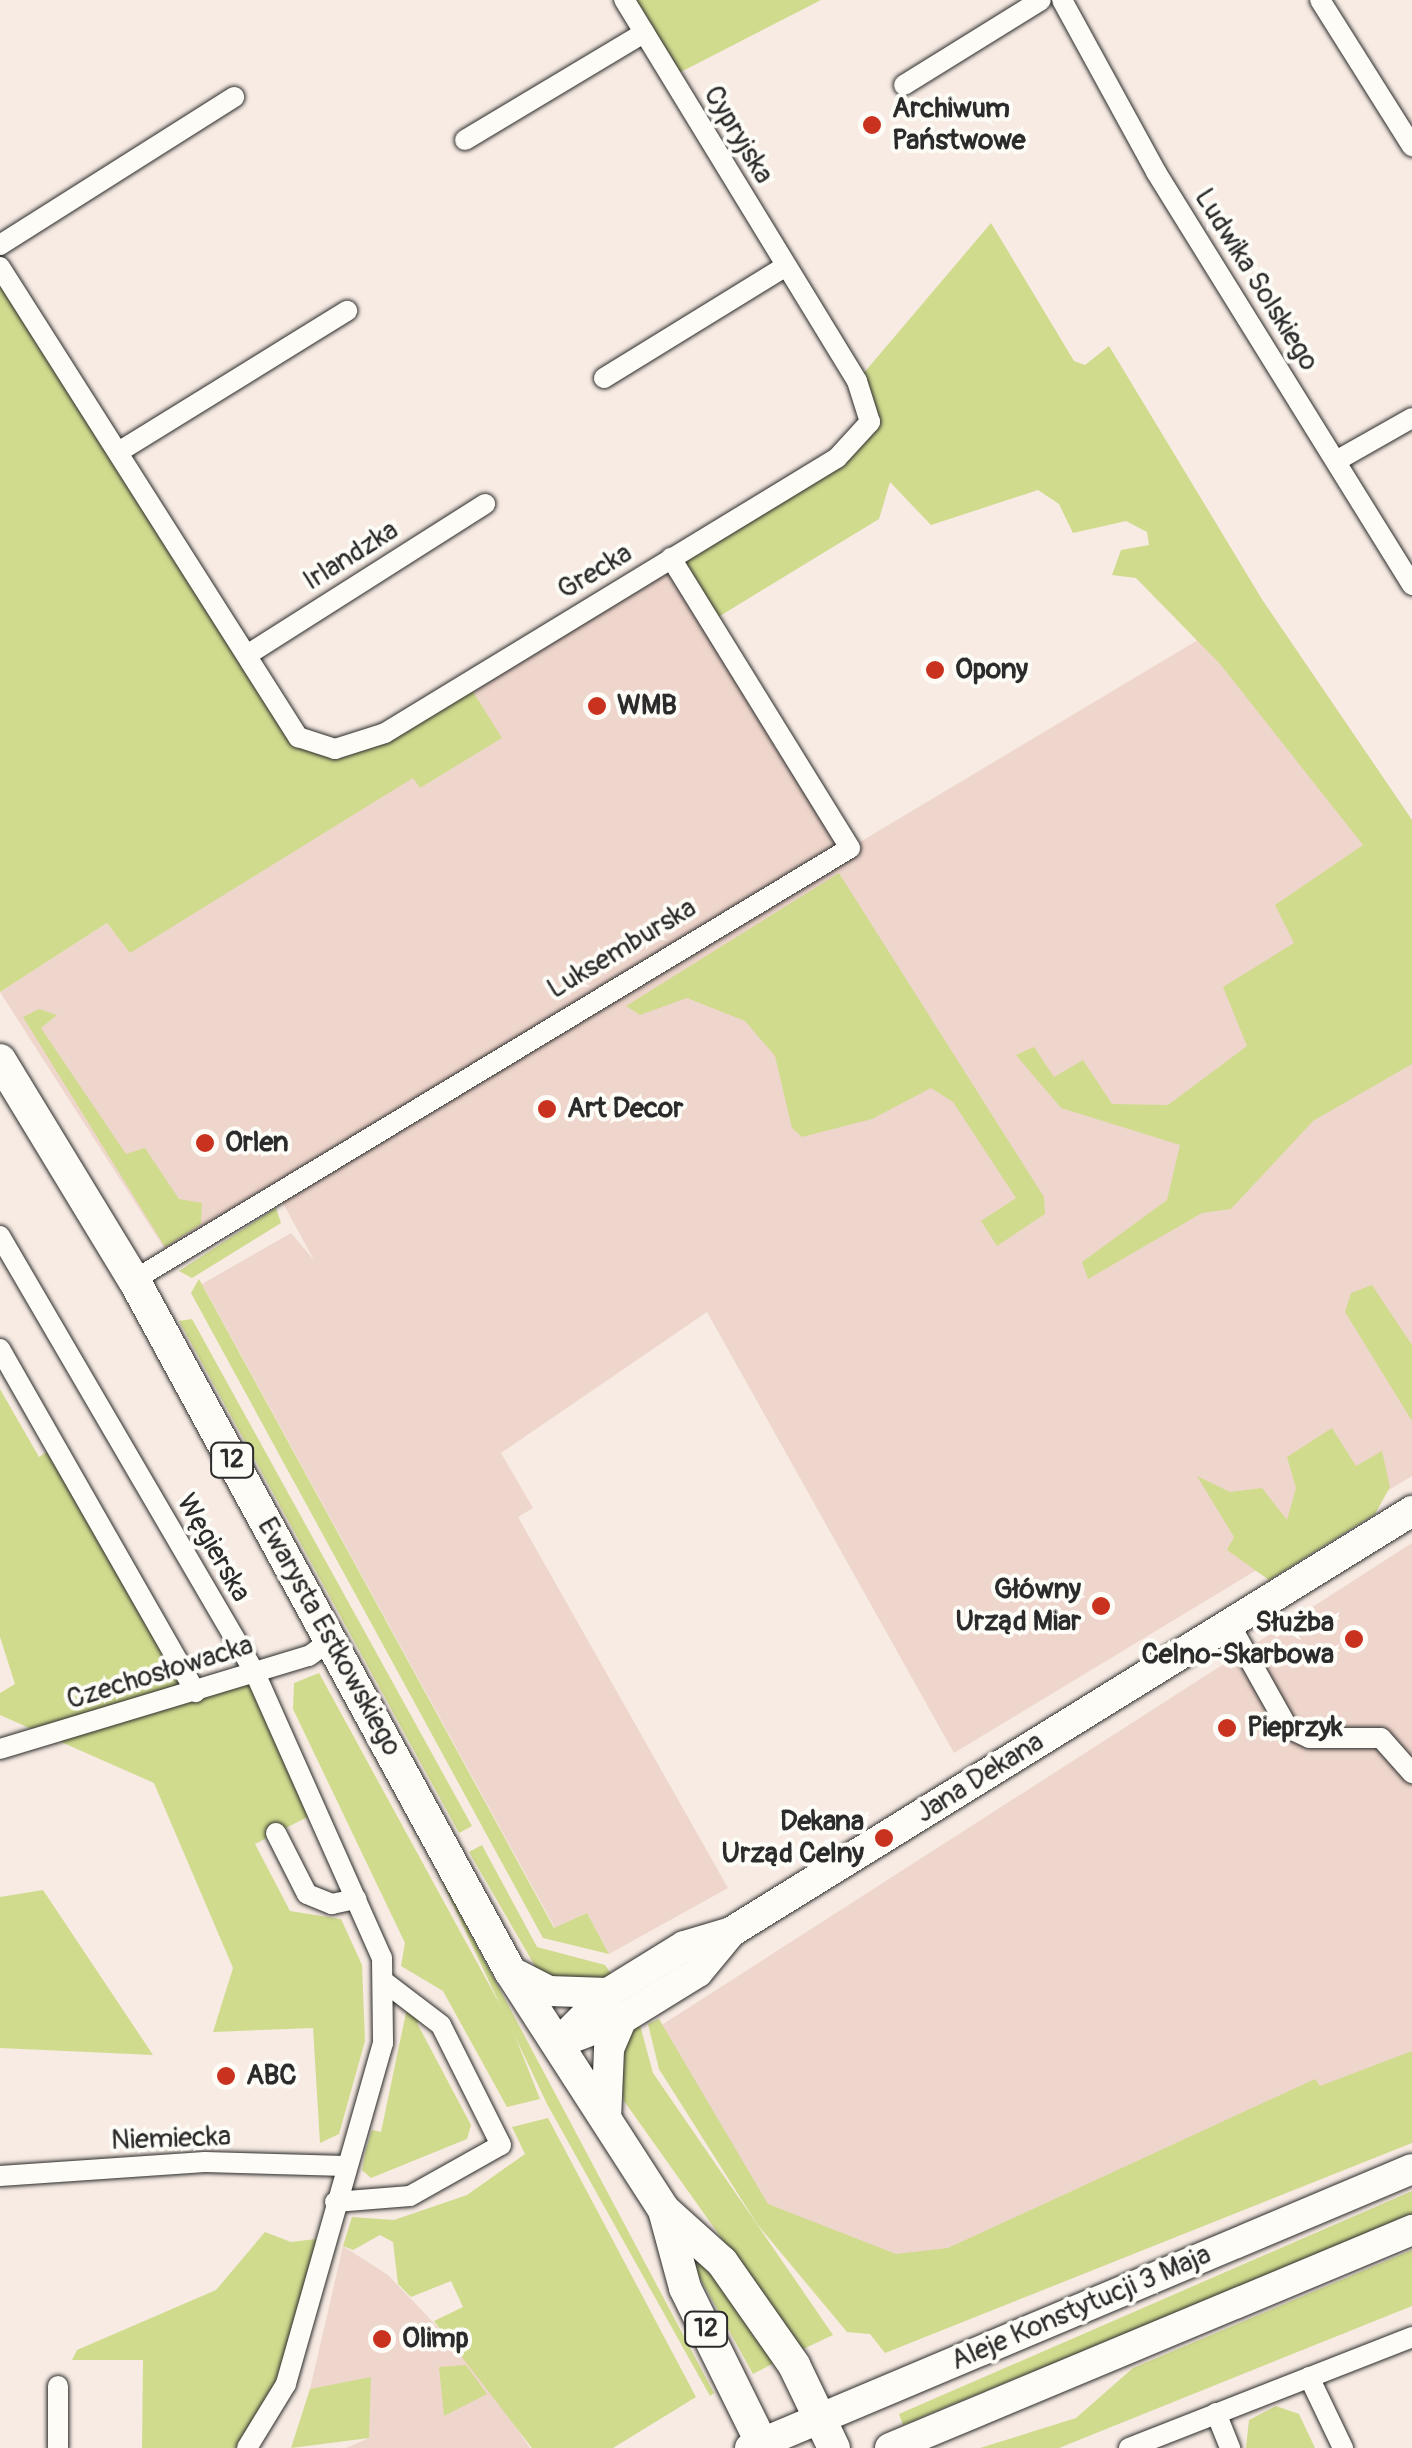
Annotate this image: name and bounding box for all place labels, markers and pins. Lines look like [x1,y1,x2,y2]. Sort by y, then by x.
place label: Archiwum Państwowe [892,92,1026,158]
marker: Archiwum Państwowe [861,114,883,136]
place label: Opony [955,653,1028,687]
marker: Opony [924,659,946,681]
place label: WMB [617,689,677,723]
marker: WMB [586,695,608,717]
place label: Art Decor [567,1092,683,1126]
marker: Art Decor [536,1098,558,1120]
place label: Orlen [225,1126,289,1160]
marker: Orlen [194,1132,216,1154]
place label: Główny Urząd Miar [955,1573,1081,1639]
marker: Główny Urząd Miar [1090,1595,1112,1617]
place label: Służba Celno-Skarbowa [1141,1606,1334,1672]
marker: Służba Celno-Skarbowa [1343,1628,1365,1650]
place label: Pieprzyk [1247,1711,1343,1745]
marker: Pieprzyk [1216,1717,1238,1739]
place label: Dekana Urząd Celny [722,1805,864,1871]
marker: Dekana Urząd Celny [873,1827,895,1849]
place label: ABC [246,2059,297,2093]
marker: ABC [215,2065,237,2087]
place label: Olimp [402,2322,469,2356]
marker: Olimp [371,2328,393,2350]

